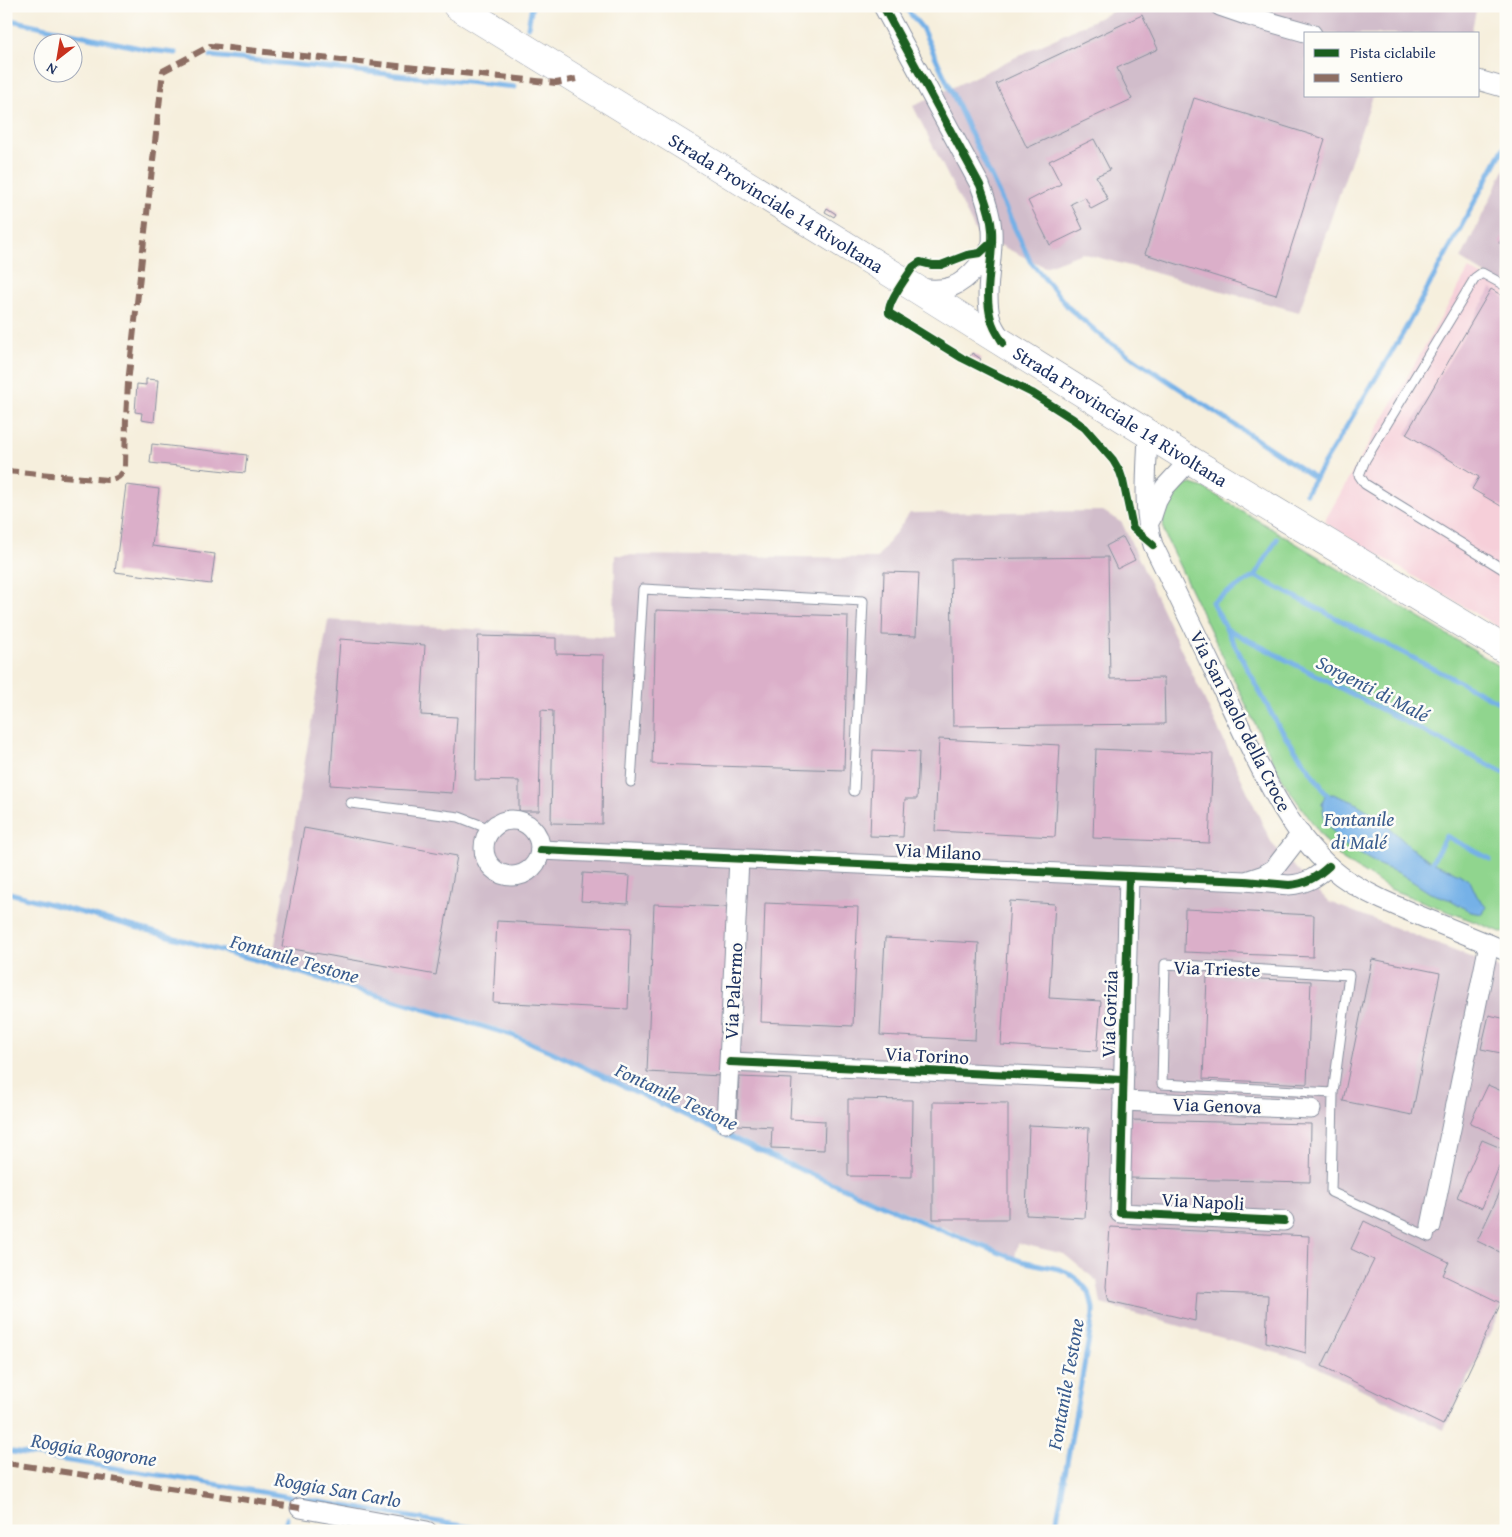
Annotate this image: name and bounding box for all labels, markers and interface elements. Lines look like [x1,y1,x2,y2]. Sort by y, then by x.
north arrow [32,32,82,82]
legend [1304,32,1480,98]
text: Pista ciclabile [1350,42,1436,63]
text: N [42,58,60,80]
text: Sentiero [1350,66,1403,87]
street label: Strada Provinciale 14 Rivoltana [663,126,889,280]
street label: Strada Provinciale 14 Rivoltana [1008,339,1233,494]
street label: Via San Paolo della Croce [1183,626,1299,817]
water label: Sorgenti di Malé [1311,647,1435,729]
water label: Fontanile di Malé [1323,804,1394,856]
street label: Via Milano [894,835,982,867]
water label: Fontanile Testone [226,925,363,990]
street label: Via Palermo [716,942,750,1040]
street label: Via Trieste [1173,952,1261,984]
street label: Via Gorizia [1093,970,1125,1058]
street label: Via Torino [884,1039,970,1071]
water label: Fontanile Testone [610,1054,743,1137]
street label: Via Genova [1172,1089,1262,1121]
street label: Via Napoli [1161,1185,1245,1217]
water label: Fontanile Testone [1039,1316,1091,1453]
water label: Roggia Rogorone [28,1425,159,1473]
water label: Roggia San Carlo [271,1463,404,1514]

